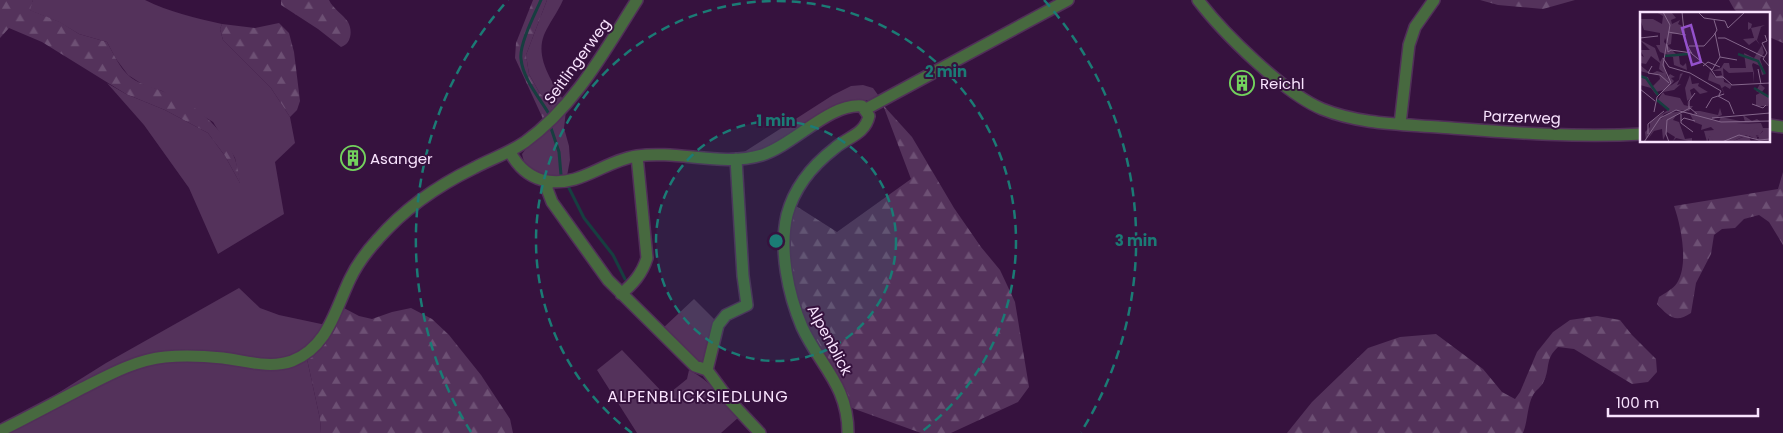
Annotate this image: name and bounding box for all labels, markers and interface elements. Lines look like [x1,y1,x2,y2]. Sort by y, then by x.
inset map [1640,12,1770,142]
street label: Seitlingerweg [539,14,615,108]
text: 2 min [925,61,967,82]
building icon: Reichl [1229,70,1255,96]
place label: Reichl [1260,73,1305,94]
street label: Parzerweg [1483,105,1561,129]
text: 1 min [756,110,796,131]
building icon: Asanger [340,145,366,171]
place label: Asanger [370,148,433,169]
text: 3 min [1115,230,1157,251]
centre of rings [767,232,785,250]
street label: Alpenblick [803,301,858,379]
district label: ALPENBLICKSIEDLUNG [607,385,789,408]
scale bar [1608,386,1758,418]
text: 100 m [1616,392,1659,413]

